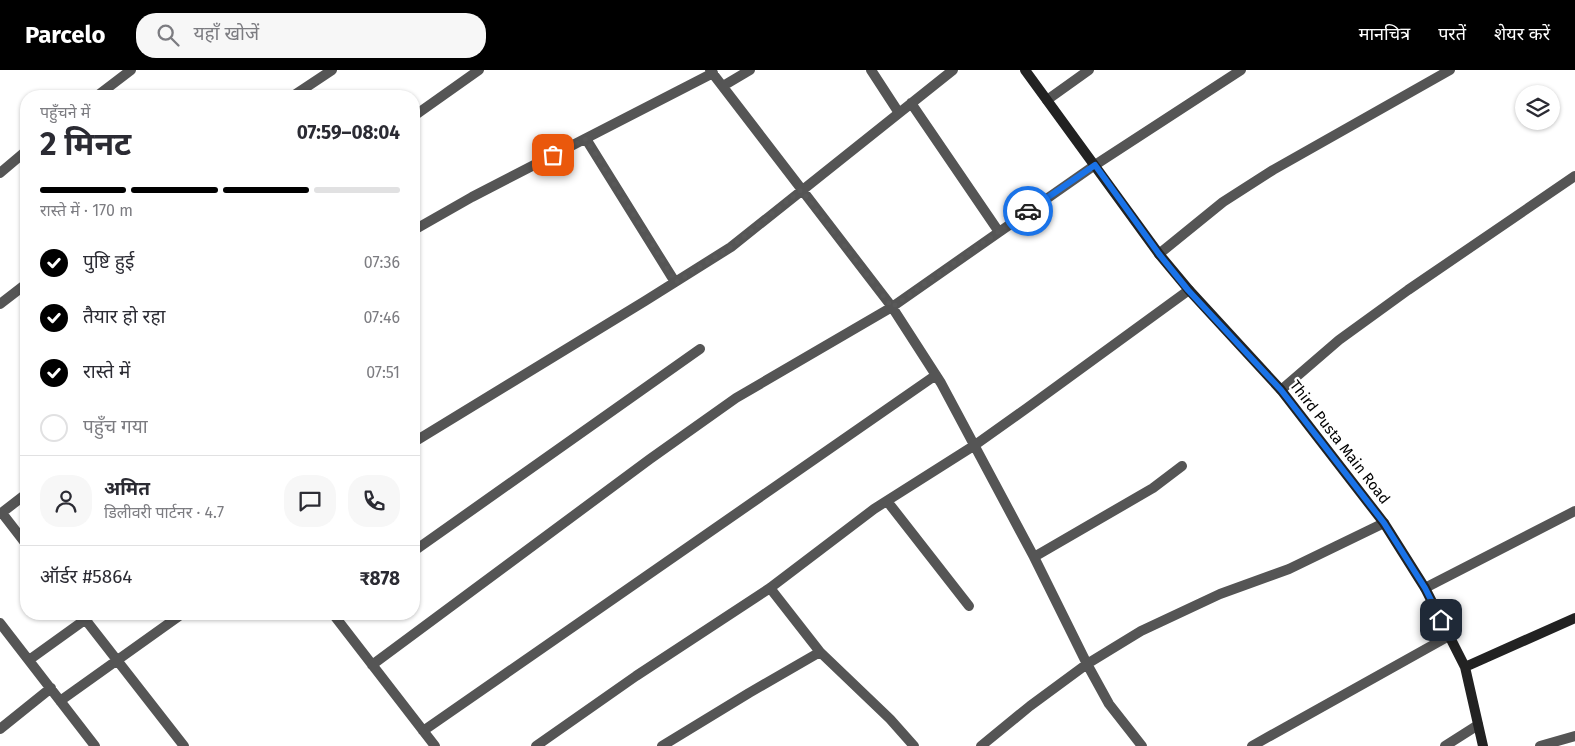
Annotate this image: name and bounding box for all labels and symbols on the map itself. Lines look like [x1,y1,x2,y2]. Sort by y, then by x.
pin [532,134,574,176]
courier [1003,186,1053,236]
street label: Third Pusta Main Road [1286,377,1394,507]
pin [1420,599,1462,641]

